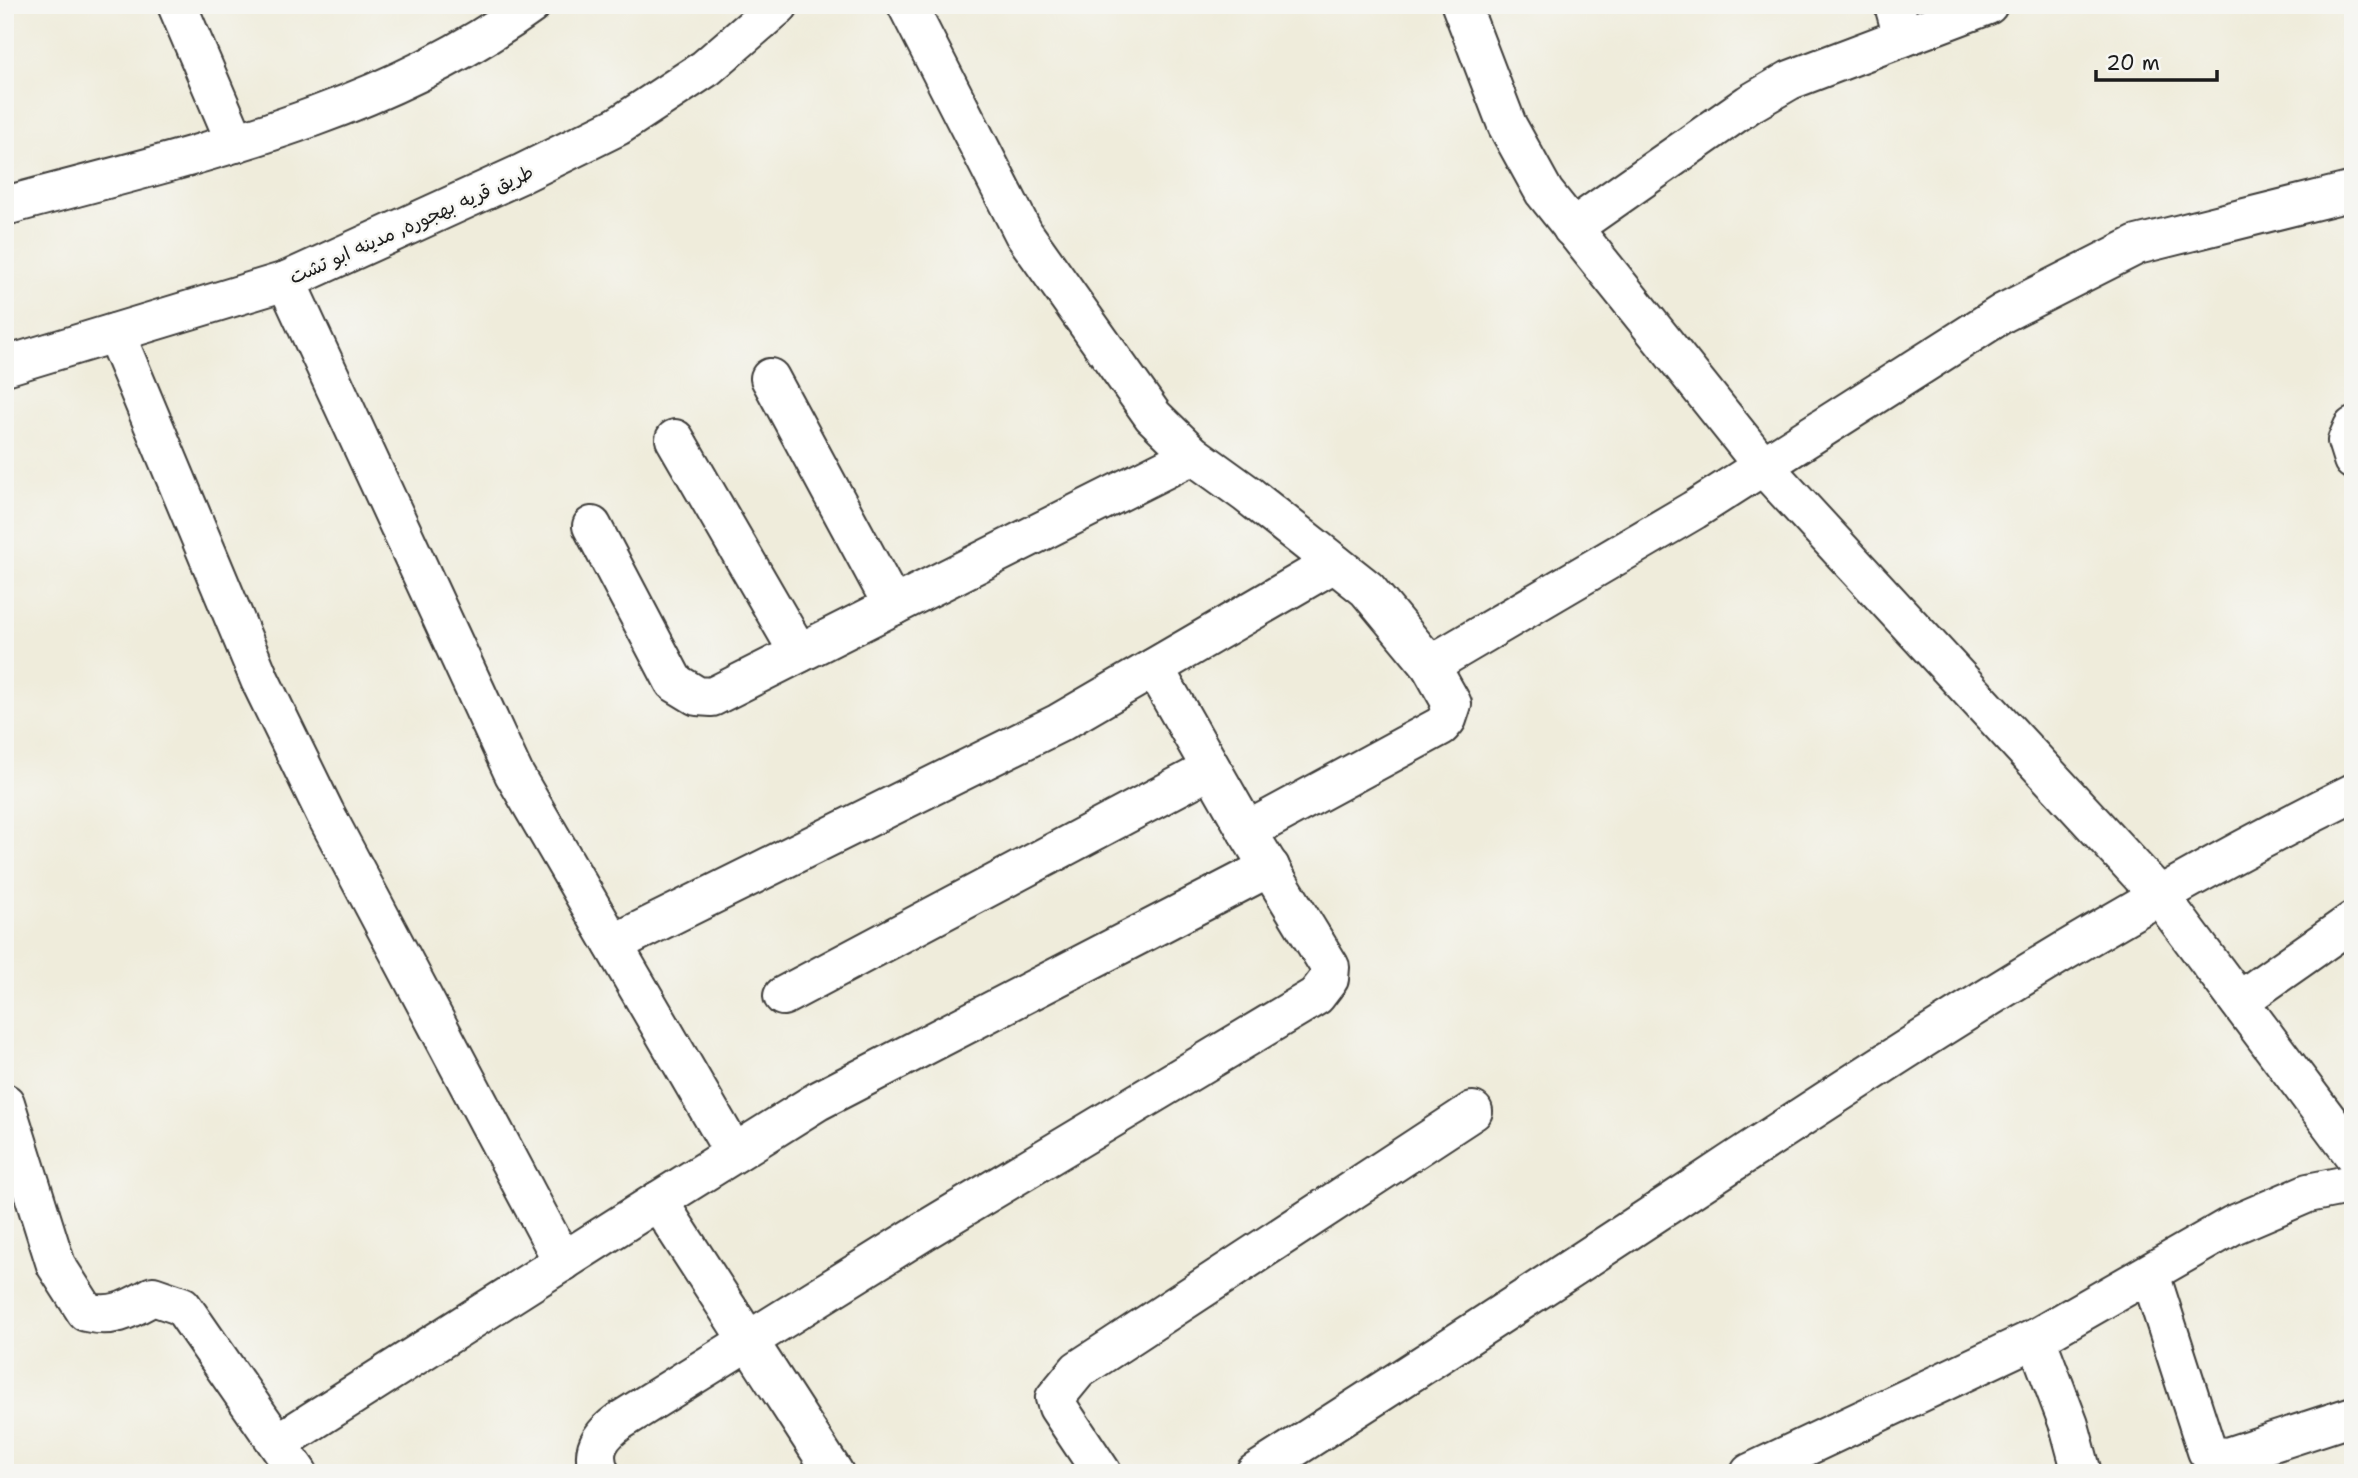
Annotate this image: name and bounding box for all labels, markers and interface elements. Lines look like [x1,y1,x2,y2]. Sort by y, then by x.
scale bar [2096,38,2216,82]
text: 20 m [2106,49,2160,77]
street label: طريق قريه بهجوره, مدينه ابو تشت [285,159,537,290]

